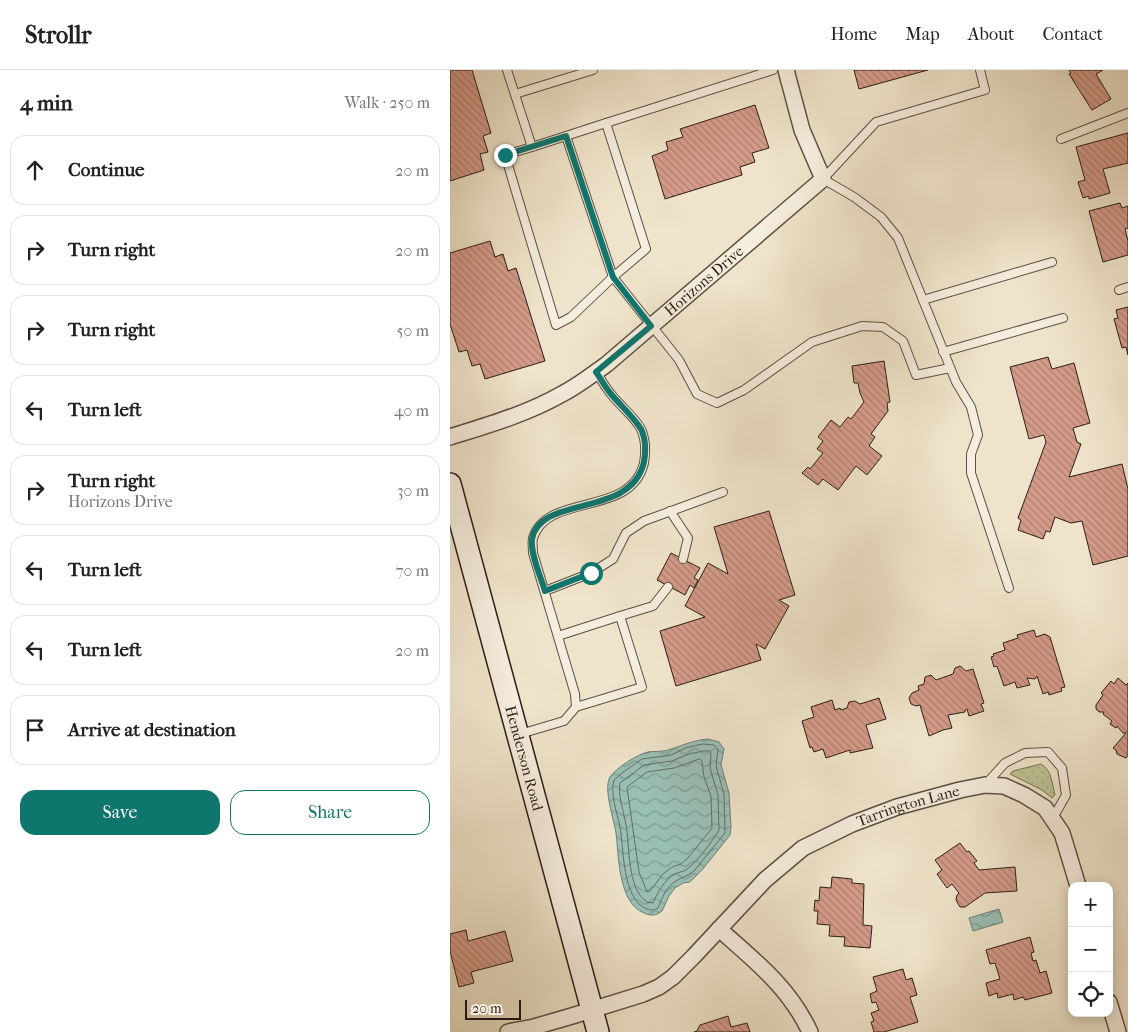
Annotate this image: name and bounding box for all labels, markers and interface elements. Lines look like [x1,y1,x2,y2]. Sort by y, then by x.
text: Strollr [25,21,92,49]
text: Home [830,24,877,45]
text: Map [905,24,940,45]
text: About [968,24,1014,45]
text: Contact [1042,24,1103,45]
text: 4 min [20,91,73,115]
text: Walk · 250 m [345,93,430,112]
route end [494,144,517,167]
icon: ahead [21,156,49,184]
text: Continue [68,159,144,181]
text: 20 m [395,161,429,180]
icon: right [21,236,49,264]
text: Turn right [68,239,155,261]
text: 20 m [395,241,429,260]
street label: Horizons Drive [661,242,748,320]
icon: right [21,316,49,344]
text: Turn right [68,319,155,341]
text: 50 m [397,321,429,340]
icon: left [21,396,49,424]
text: Turn left [68,399,142,421]
text: 40 m [394,401,429,420]
text: Turn right [68,470,155,492]
icon: right [21,476,49,504]
text: 30 m [397,481,429,500]
text: Horizons Drive [68,492,173,511]
icon: left [21,556,49,584]
text: Turn left [68,559,142,581]
text: 70 m [396,561,429,580]
route start [580,562,603,585]
icon: left [21,636,49,664]
text: Turn left [68,639,142,661]
text: 20 m [395,641,429,660]
street label: Henderson Road [501,704,547,814]
icon: arrive [21,716,49,744]
text: Arrive at destination [68,719,236,741]
street label: Tarrington Lane [854,781,962,830]
button: Save [20,790,220,835]
button: Share [230,790,430,835]
map controls [1068,882,1113,1017]
button: + [1068,882,1113,927]
button: − [1068,927,1113,972]
button: locate [1068,972,1113,1017]
scale bar [465,997,521,1020]
text: 20 m [472,1000,502,1017]

